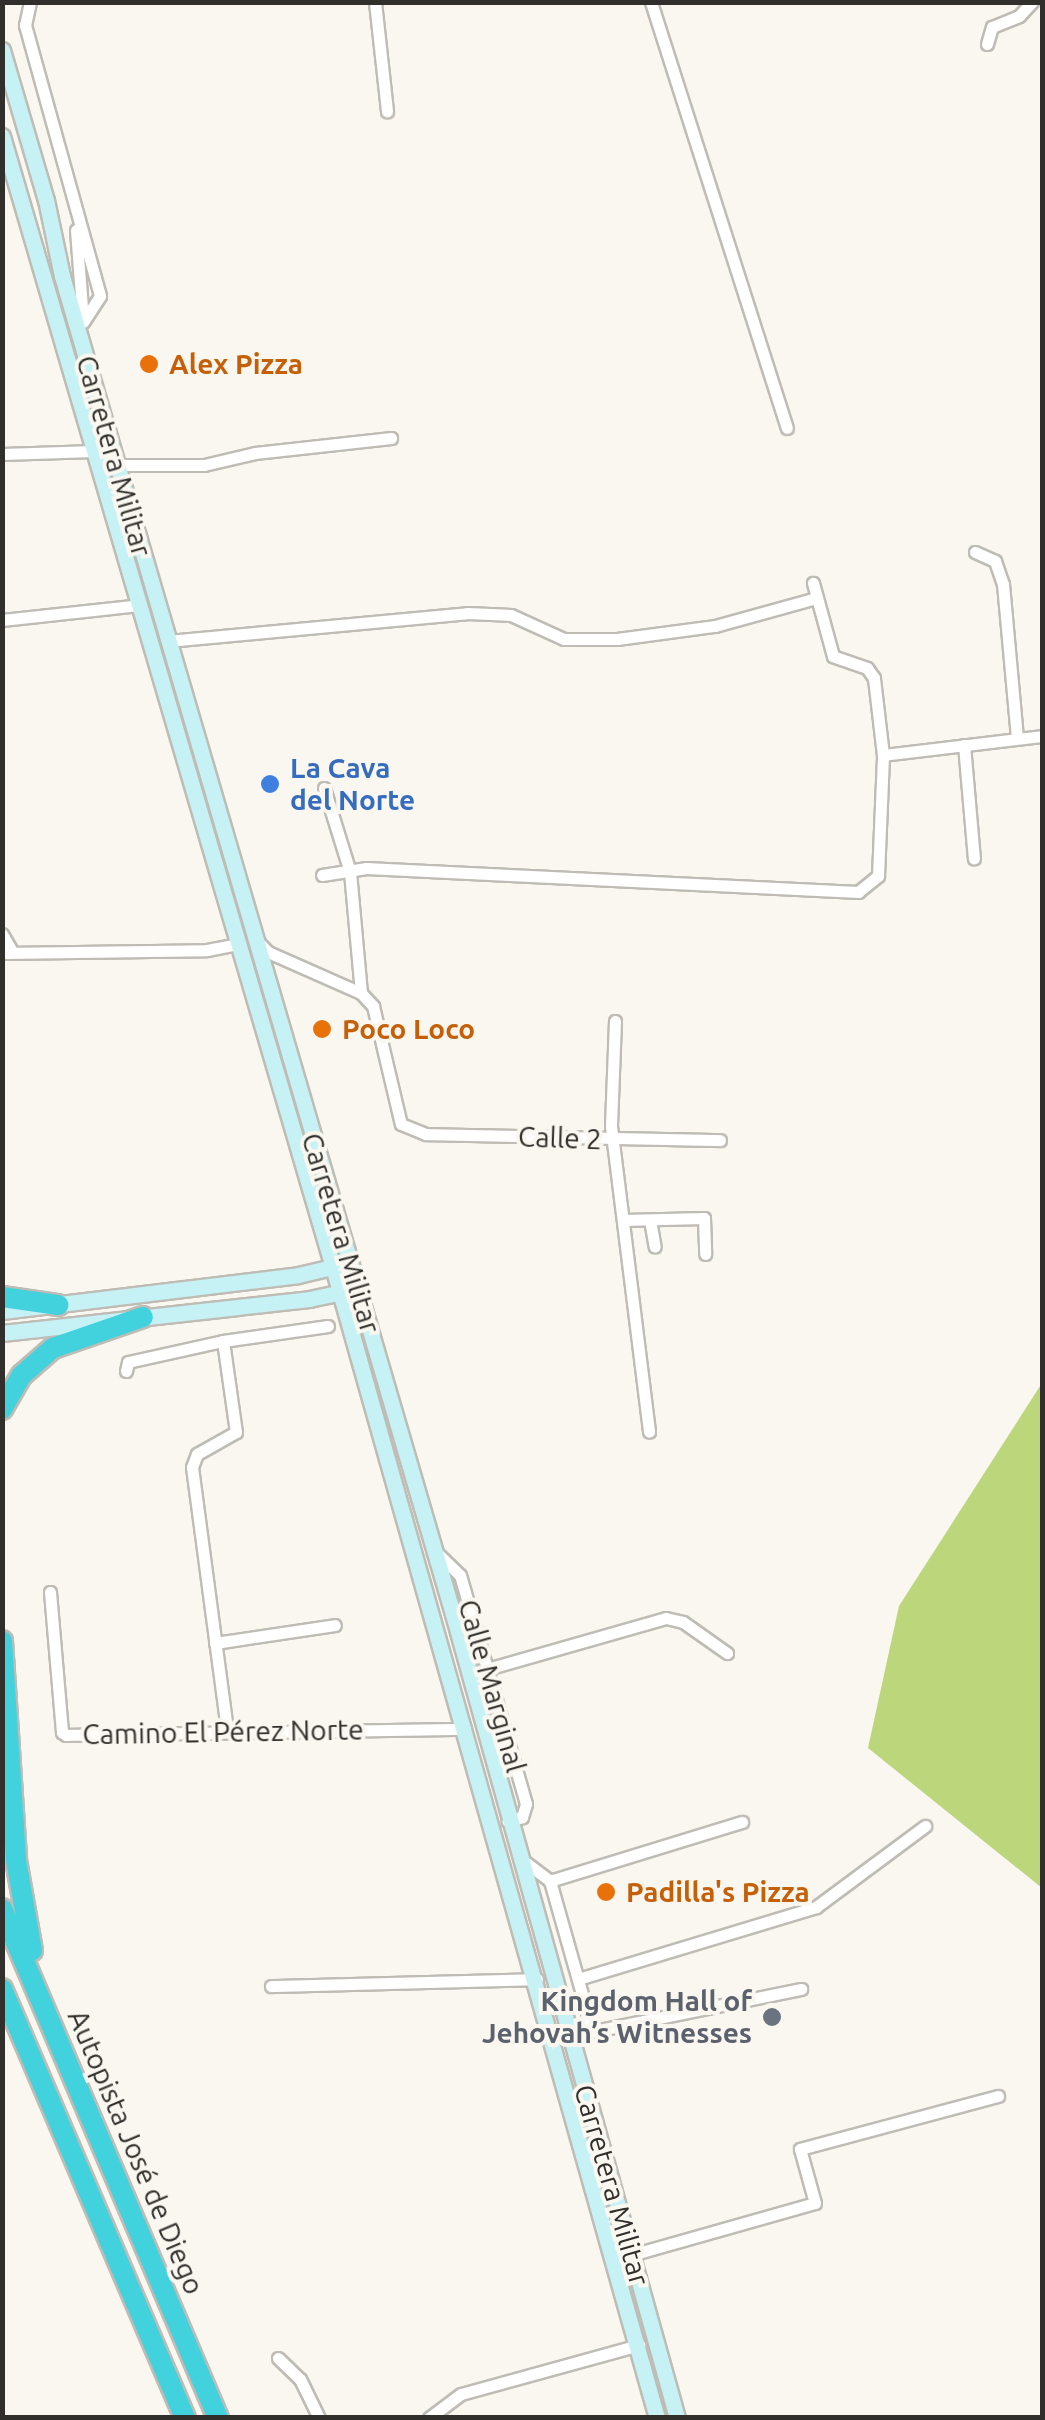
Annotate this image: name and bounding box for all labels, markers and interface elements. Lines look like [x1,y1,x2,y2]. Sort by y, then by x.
place label: Alex Pizza [169,347,303,381]
street label: Carretera Militar [69,352,159,560]
marker: Alex Pizza [138,353,160,375]
place label: La Cava del Norte [290,751,415,817]
marker: La Cava del Norte [259,773,281,795]
place label: Poco Loco [342,1012,475,1046]
marker: Poco Loco [311,1018,333,1040]
street label: Calle 2 [517,1120,603,1156]
street label: Carretera Militar [295,1129,387,1337]
street label: Calle Marginal [451,1596,533,1776]
street label: Camino El Pérez Norte [82,1713,364,1751]
place label: Padilla's Pizza [626,1875,810,1909]
marker: Padilla's Pizza [595,1881,617,1903]
place label: Kingdom Hall of Jehovah’s Witnesses [482,1984,752,2050]
street label: Autopista José de Diego [61,2005,211,2299]
marker: Kingdom Hall of Jehovah’s Witnesses [761,2006,783,2028]
street label: Carretera Militar [567,2081,657,2289]

